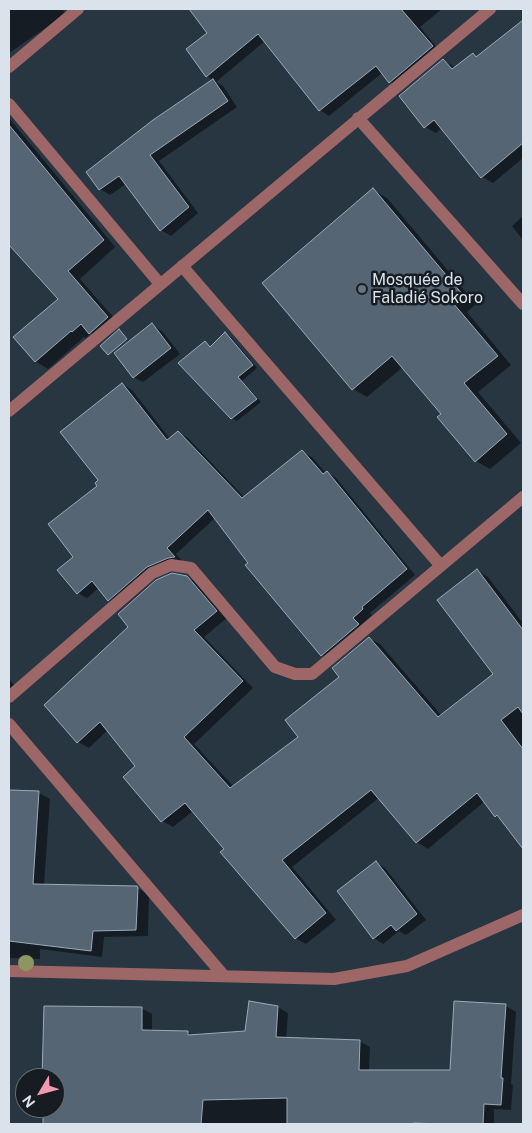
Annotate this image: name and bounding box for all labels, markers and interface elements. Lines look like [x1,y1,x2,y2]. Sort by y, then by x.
place label: Mosquée de Faladié Sokoro [372,270,483,308]
marker: Mosquée de Faladié Sokoro [356,283,368,295]
north arrow [15,1068,65,1118]
text: N [19,1092,39,1111]

